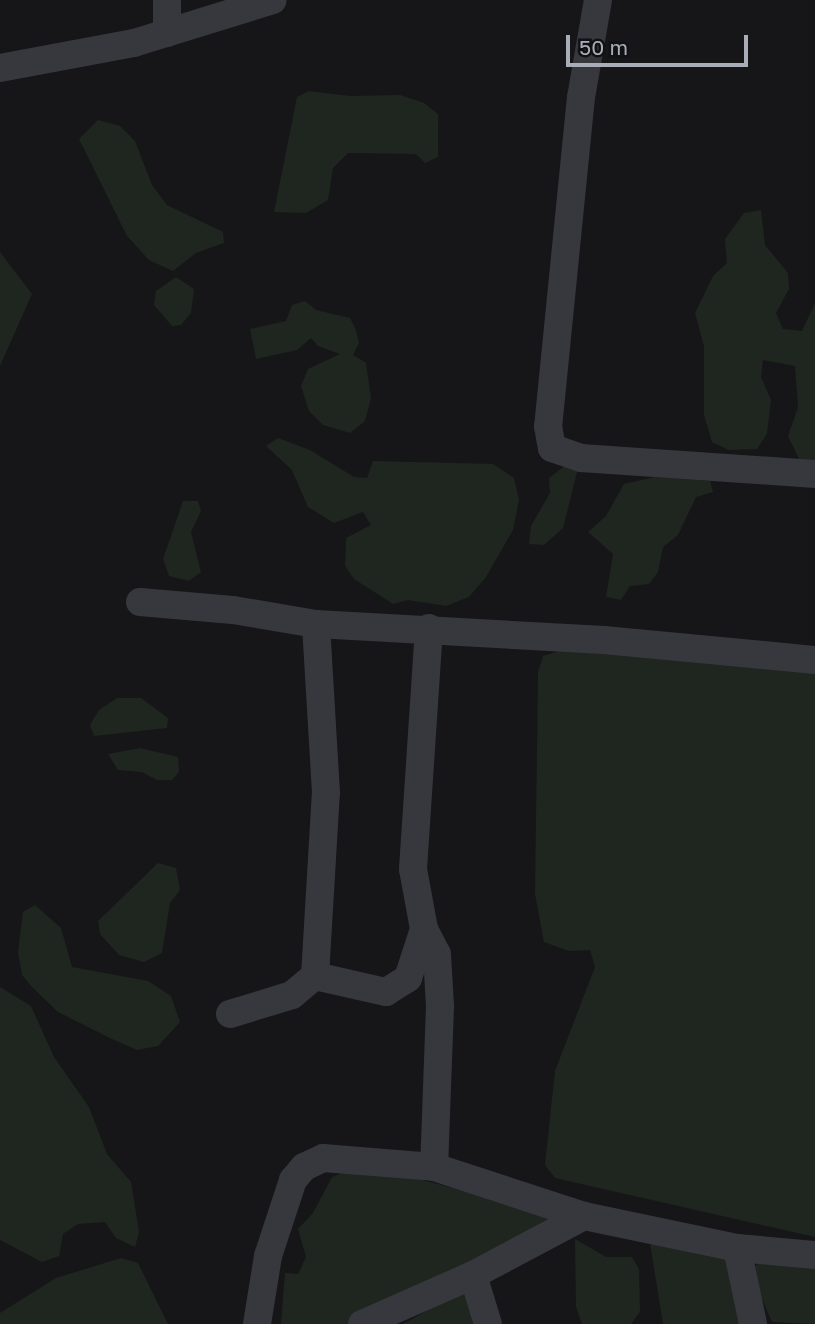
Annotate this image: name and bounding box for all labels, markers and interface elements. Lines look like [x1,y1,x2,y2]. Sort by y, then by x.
scale bar [570,21,752,65]
text: 50 m [579,34,628,60]

